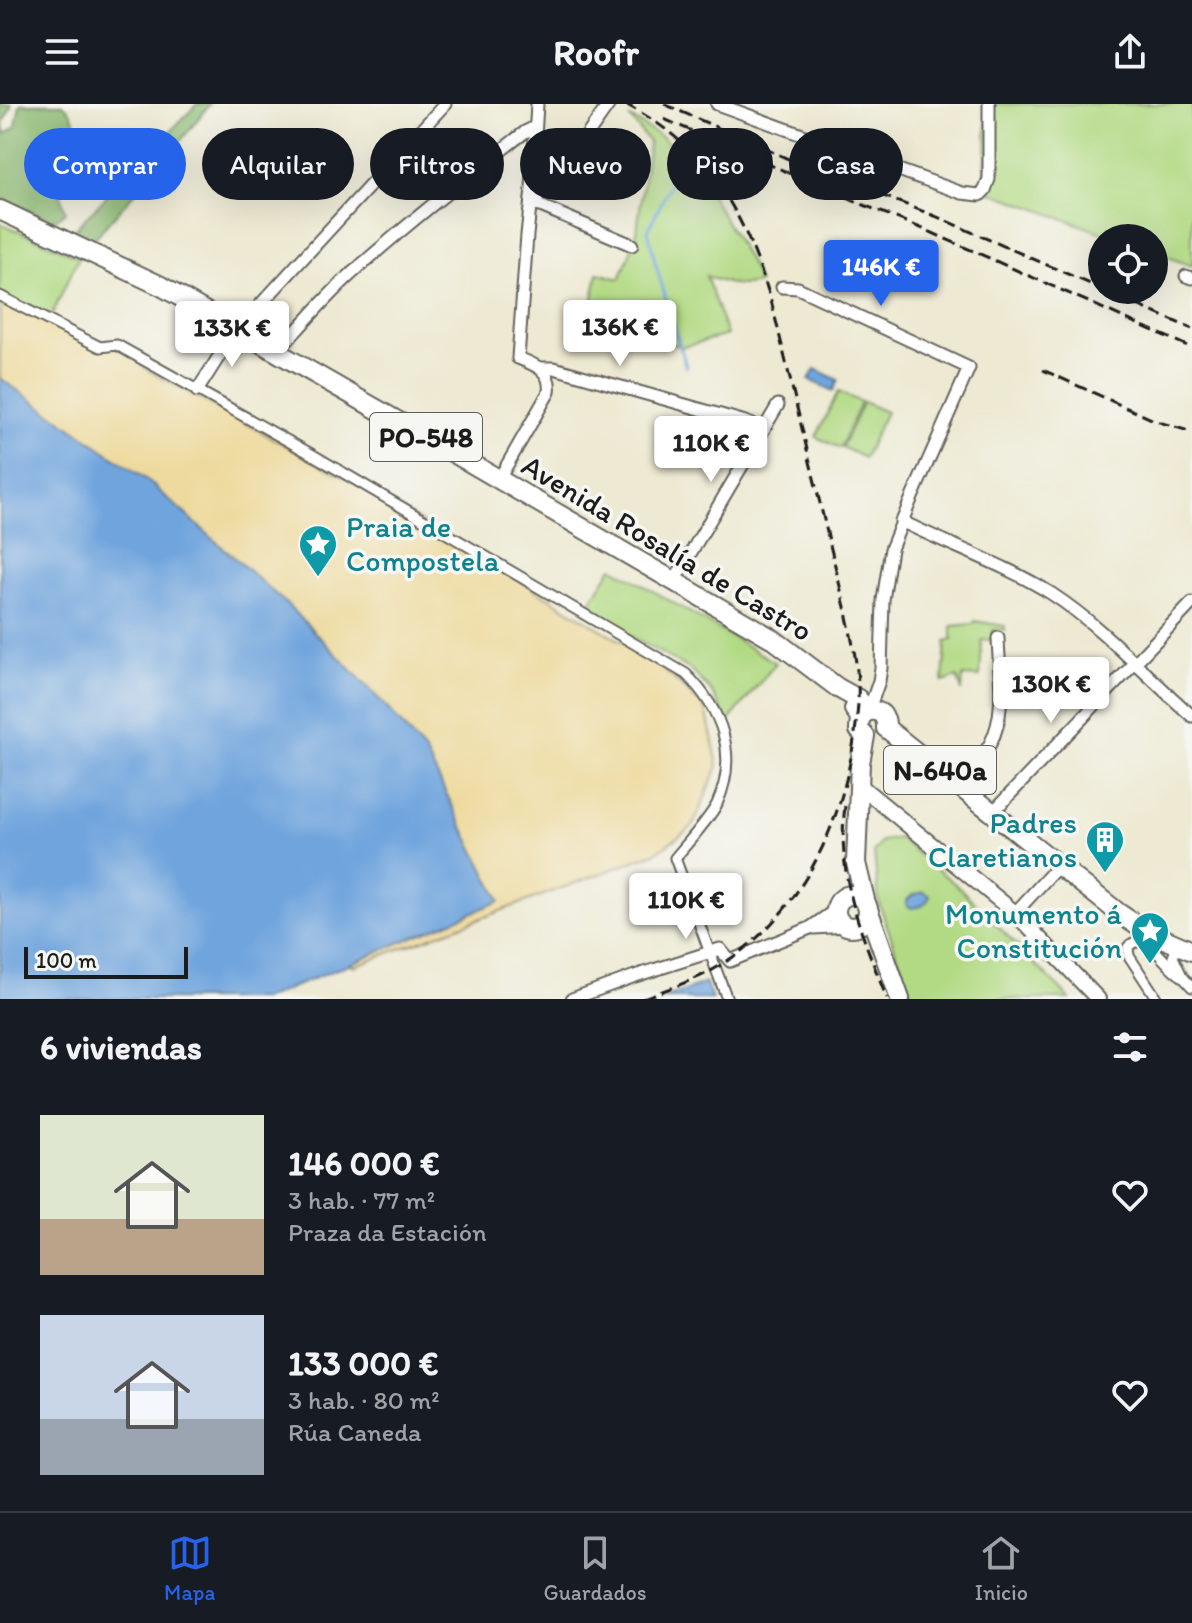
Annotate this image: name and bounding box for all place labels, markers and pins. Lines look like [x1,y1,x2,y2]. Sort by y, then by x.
pin: 146K € [816,240,946,308]
pin: 136K € [555,300,685,368]
pin: 133K € [167,301,297,369]
pin: 110K € [646,416,776,484]
place label: Praia de Compostela [346,508,500,579]
place icon: Praia de Compostela [297,523,339,578]
pin: 130K € [986,657,1116,725]
place label: Padres Claretianos [928,804,1077,875]
building icon: Padres Claretianos [1084,819,1126,874]
pin: 110K € [621,873,751,941]
place label: Monumento á Constitución [945,895,1122,966]
place icon: Monumento á Constitución [1129,910,1171,965]

